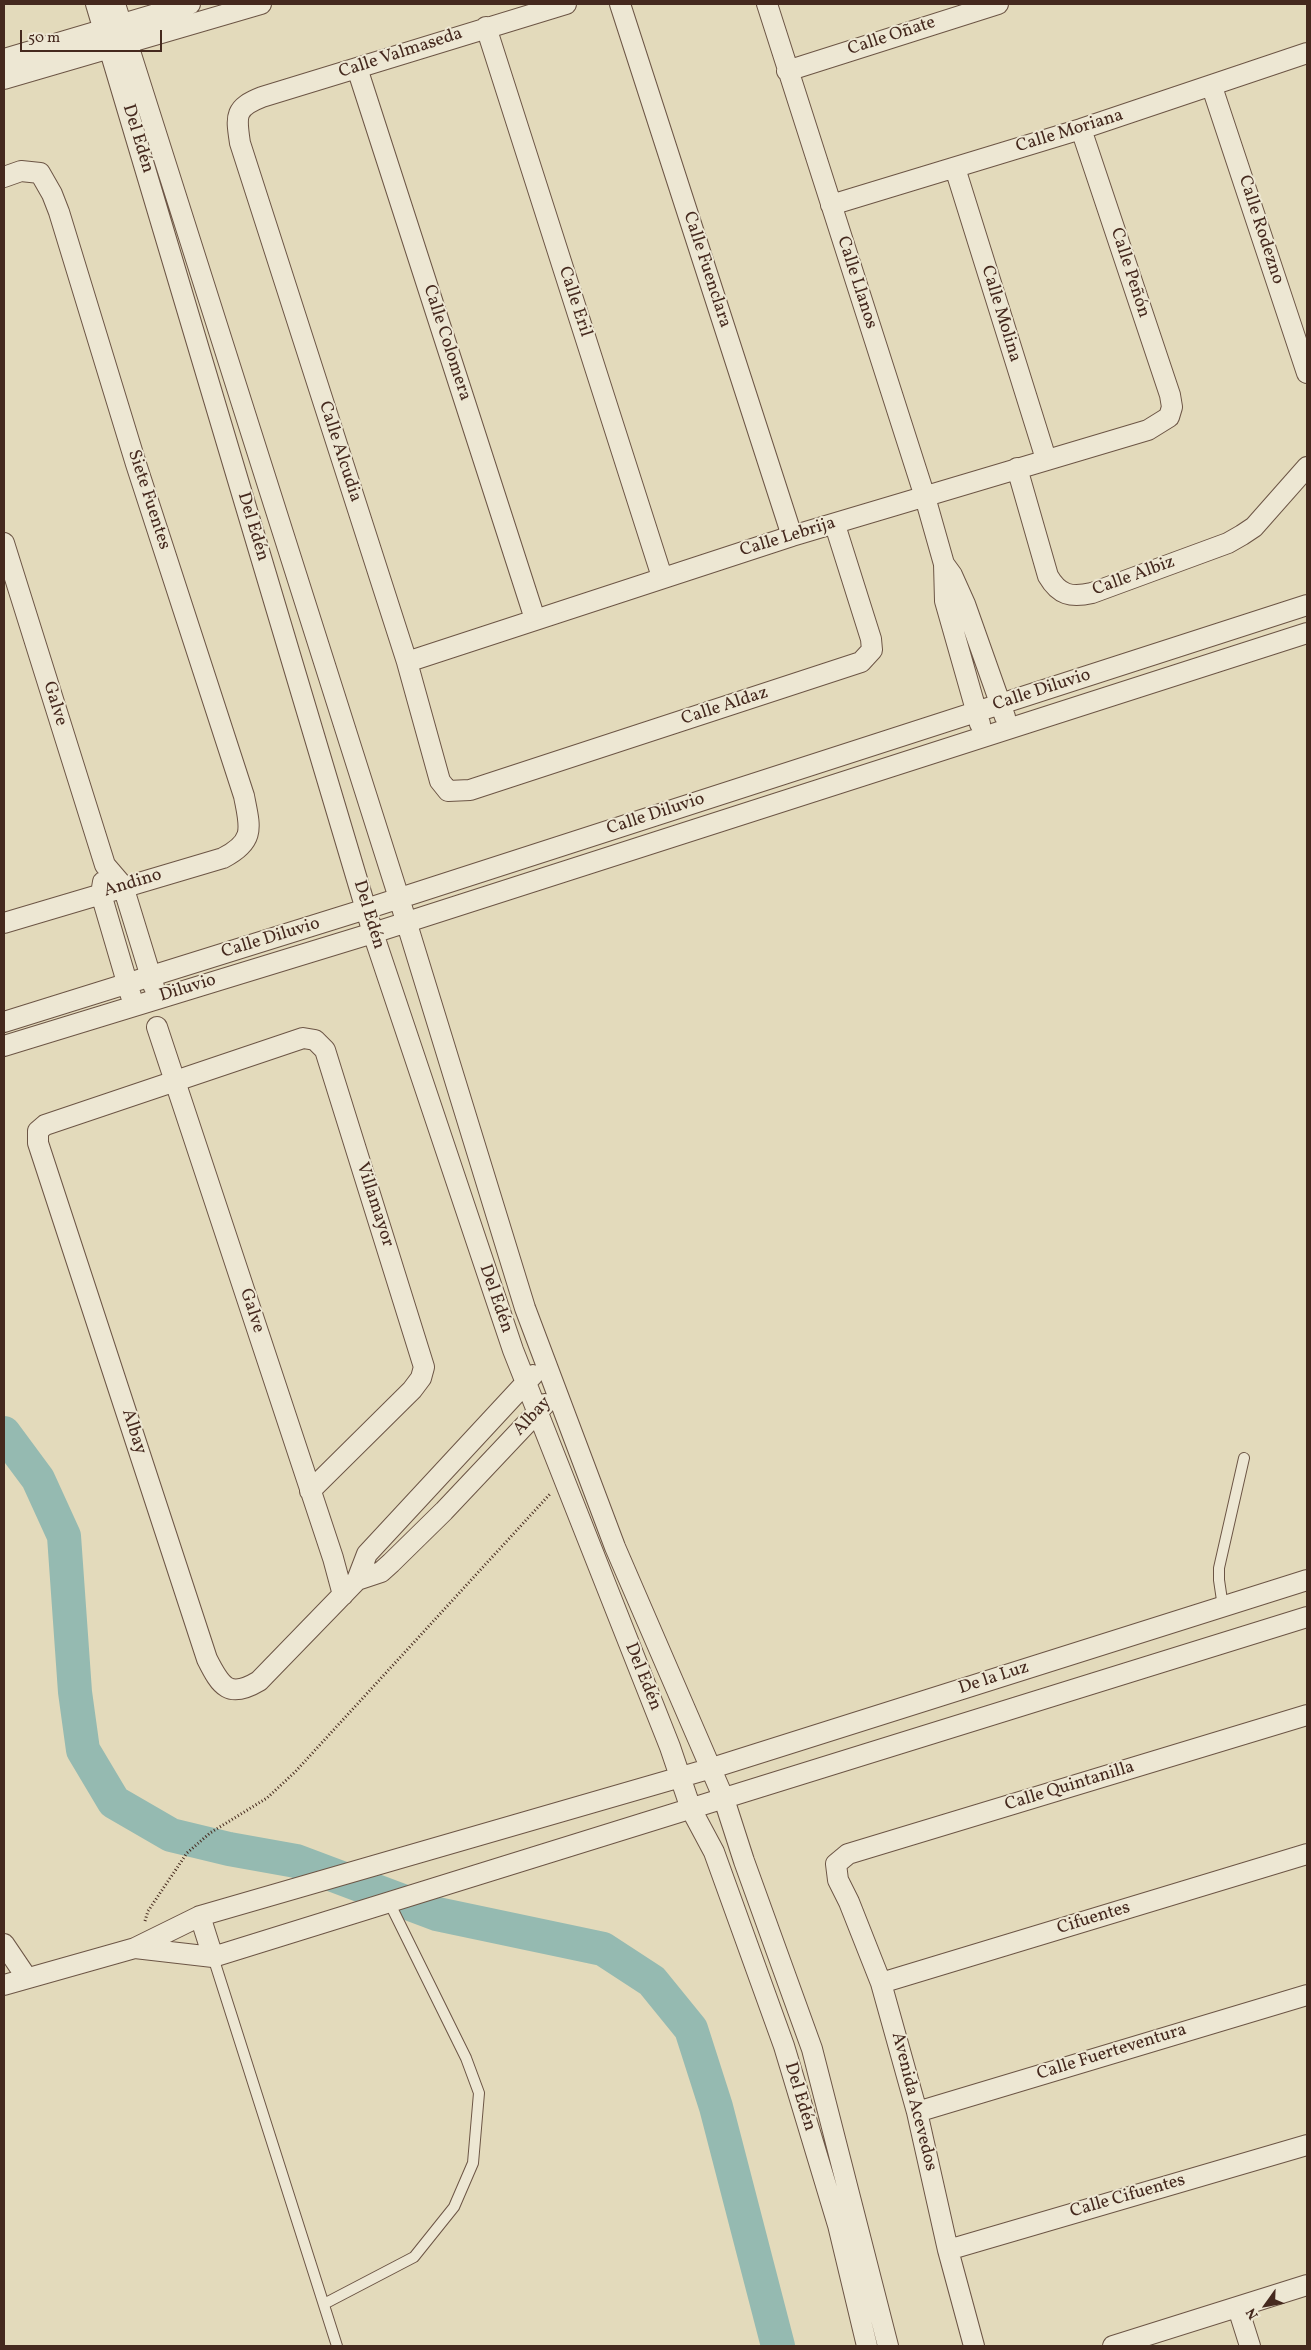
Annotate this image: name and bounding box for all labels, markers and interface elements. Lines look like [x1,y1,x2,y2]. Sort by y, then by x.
street label: Calle Oñate [845,13,939,61]
scale bar [22,20,165,52]
street label: Calle Valmaseda [336,24,466,84]
text: 50 m [28,28,60,49]
street label: Del Edén [116,102,158,176]
street label: Calle Moriana [1014,105,1126,159]
street label: Calle Rodezno [1232,173,1288,287]
street label: Calle Fuenclara [677,209,735,331]
street label: Calle Peñón [1104,225,1154,321]
street label: Calle Llanos [831,234,881,332]
street label: Calle Molina [975,263,1025,365]
street label: Calle Eril [552,264,596,340]
street label: Calle Colomera [417,282,475,404]
street label: Calle Alcudia [313,399,365,505]
street label: Siete Fuentes [122,447,174,553]
street label: Del Edén [231,490,273,564]
street label: Calle Lebrija [738,513,838,563]
street label: Calle Albiz [1090,552,1178,602]
street label: Calle Diluvio [990,665,1094,717]
street label: Galve [37,679,71,729]
street label: Calle Aldaz [679,683,771,731]
street label: Calle Diluvio [604,789,708,841]
street label: Andino [101,865,165,903]
street label: Del Edén [347,878,389,952]
street label: Calle Diluvio [219,914,323,964]
street label: Diluvio [157,970,219,1008]
street label: Villamayor [350,1160,398,1250]
street label: Del Edén [473,1262,517,1336]
street label: Galve [234,1286,268,1336]
street label: Albay [509,1393,557,1441]
street label: Albay [116,1407,150,1457]
street label: Del Edén [619,1640,665,1714]
street label: De la Luz [956,1658,1032,1700]
street label: Calle Quintanilla [1003,1757,1137,1817]
street label: Cifuentes [1055,1898,1133,1940]
street label: Calle Fuerteventura [1035,2020,1189,2086]
street label: Avenida Acevedos [885,2030,941,2174]
street label: Del Edén [778,2060,820,2134]
street label: Calle Cifuentes [1068,2170,1188,2224]
north arrow [1241,2280,1291,2330]
text: N [1242,2304,1264,2323]

